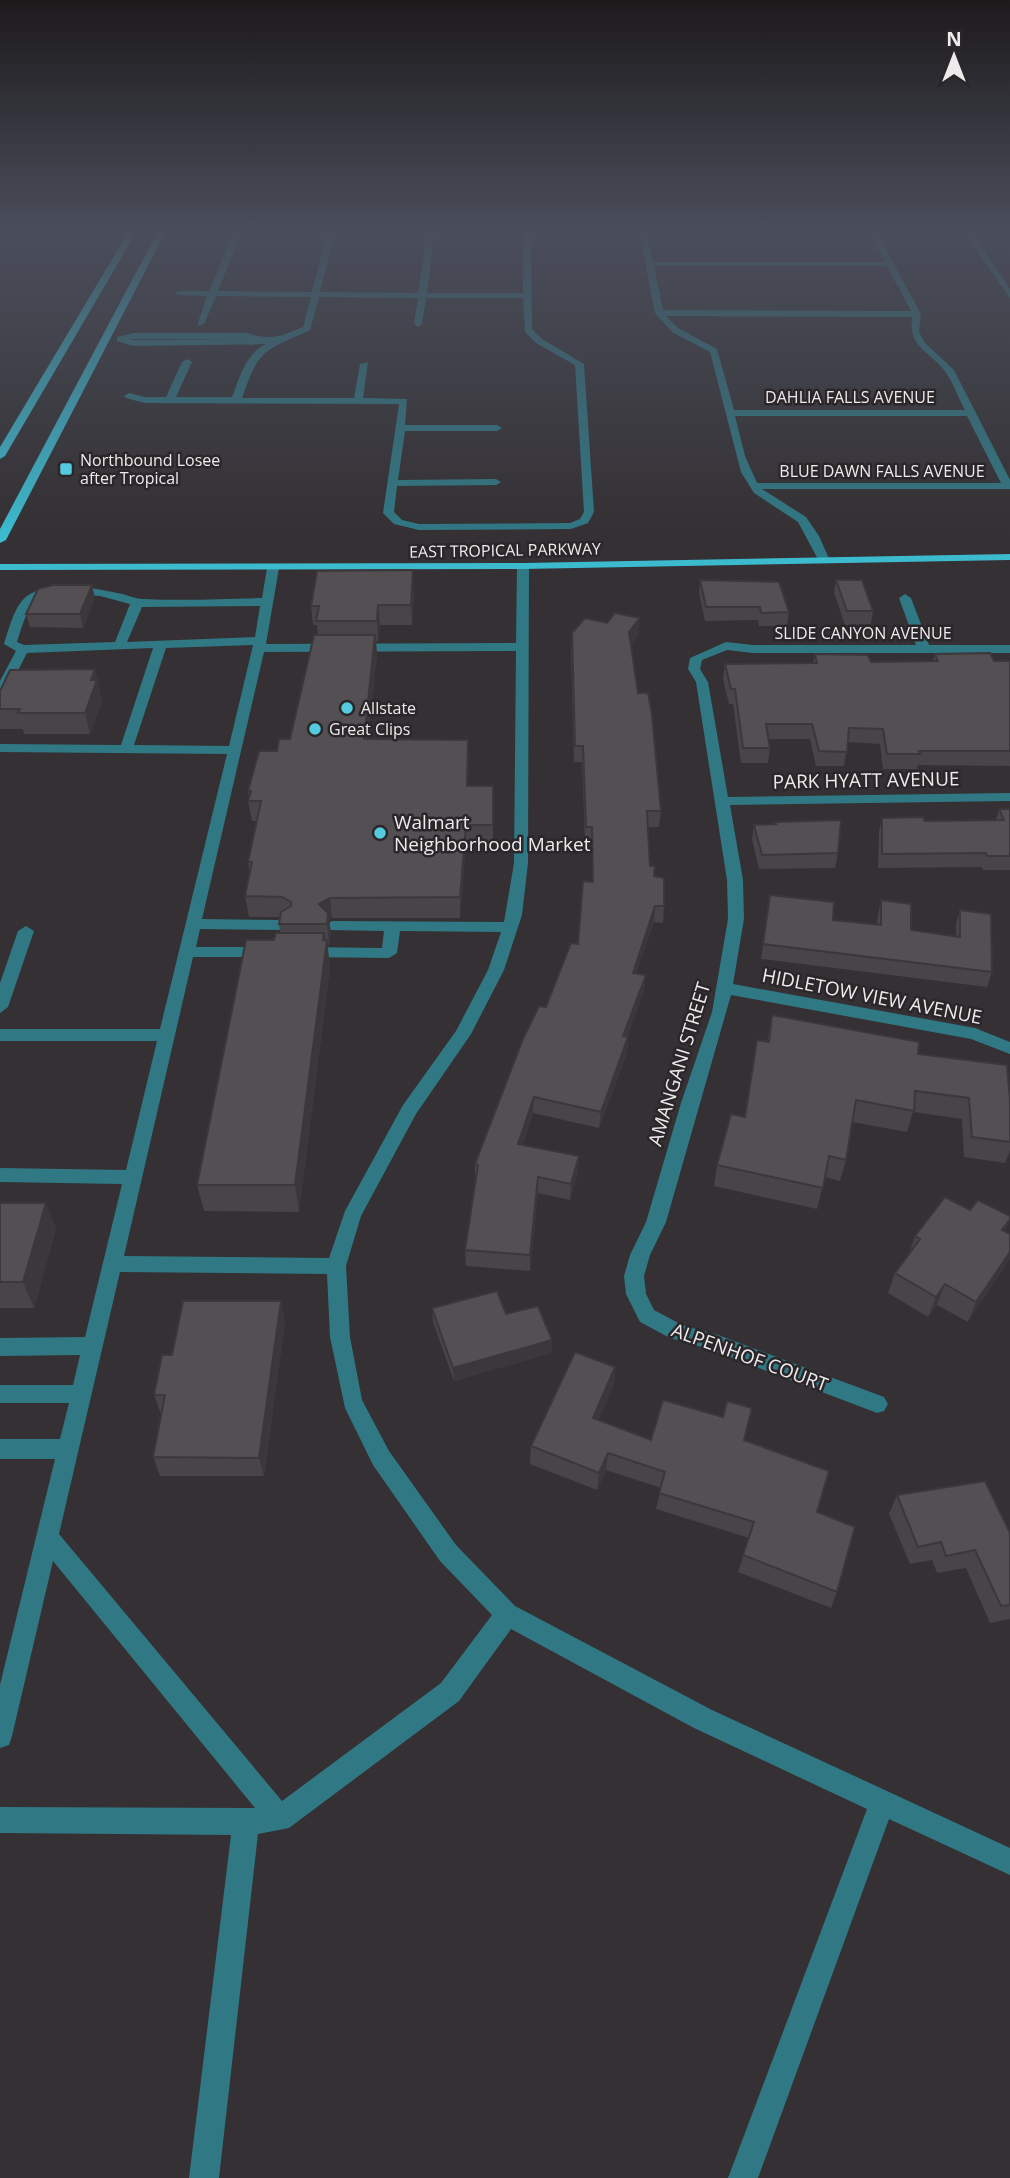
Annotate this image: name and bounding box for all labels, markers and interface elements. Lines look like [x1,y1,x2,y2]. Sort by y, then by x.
north arrow [919,21,989,91]
text: N [946,26,962,52]
street label: DAHLIA FALLS AVENUE [765,386,935,408]
place label: Northbound Losee after Tropical [80,449,220,489]
street label: BLUE DAWN FALLS AVENUE [779,460,985,482]
marker: Northbound Losee after Tropical [58,461,74,477]
street label: EAST TROPICAL PARKWAY [409,537,601,563]
street label: SLIDE CANYON AVENUE [774,622,952,644]
place label: Allstate [361,697,416,719]
marker: Allstate [339,700,355,716]
place label: Great Clips [329,718,410,740]
marker: Great Clips [307,721,323,737]
street label: PARK HYATT AVENUE [772,765,960,795]
place label: Walmart Neighborhood Market [394,809,591,857]
marker: Walmart Neighborhood Market [372,825,388,841]
street label: HIDLETOW VIEW AVENUE [760,962,984,1030]
street label: AMANGANI STREET [642,978,716,1149]
street label: ALPENHOF COURT [668,1317,832,1398]

